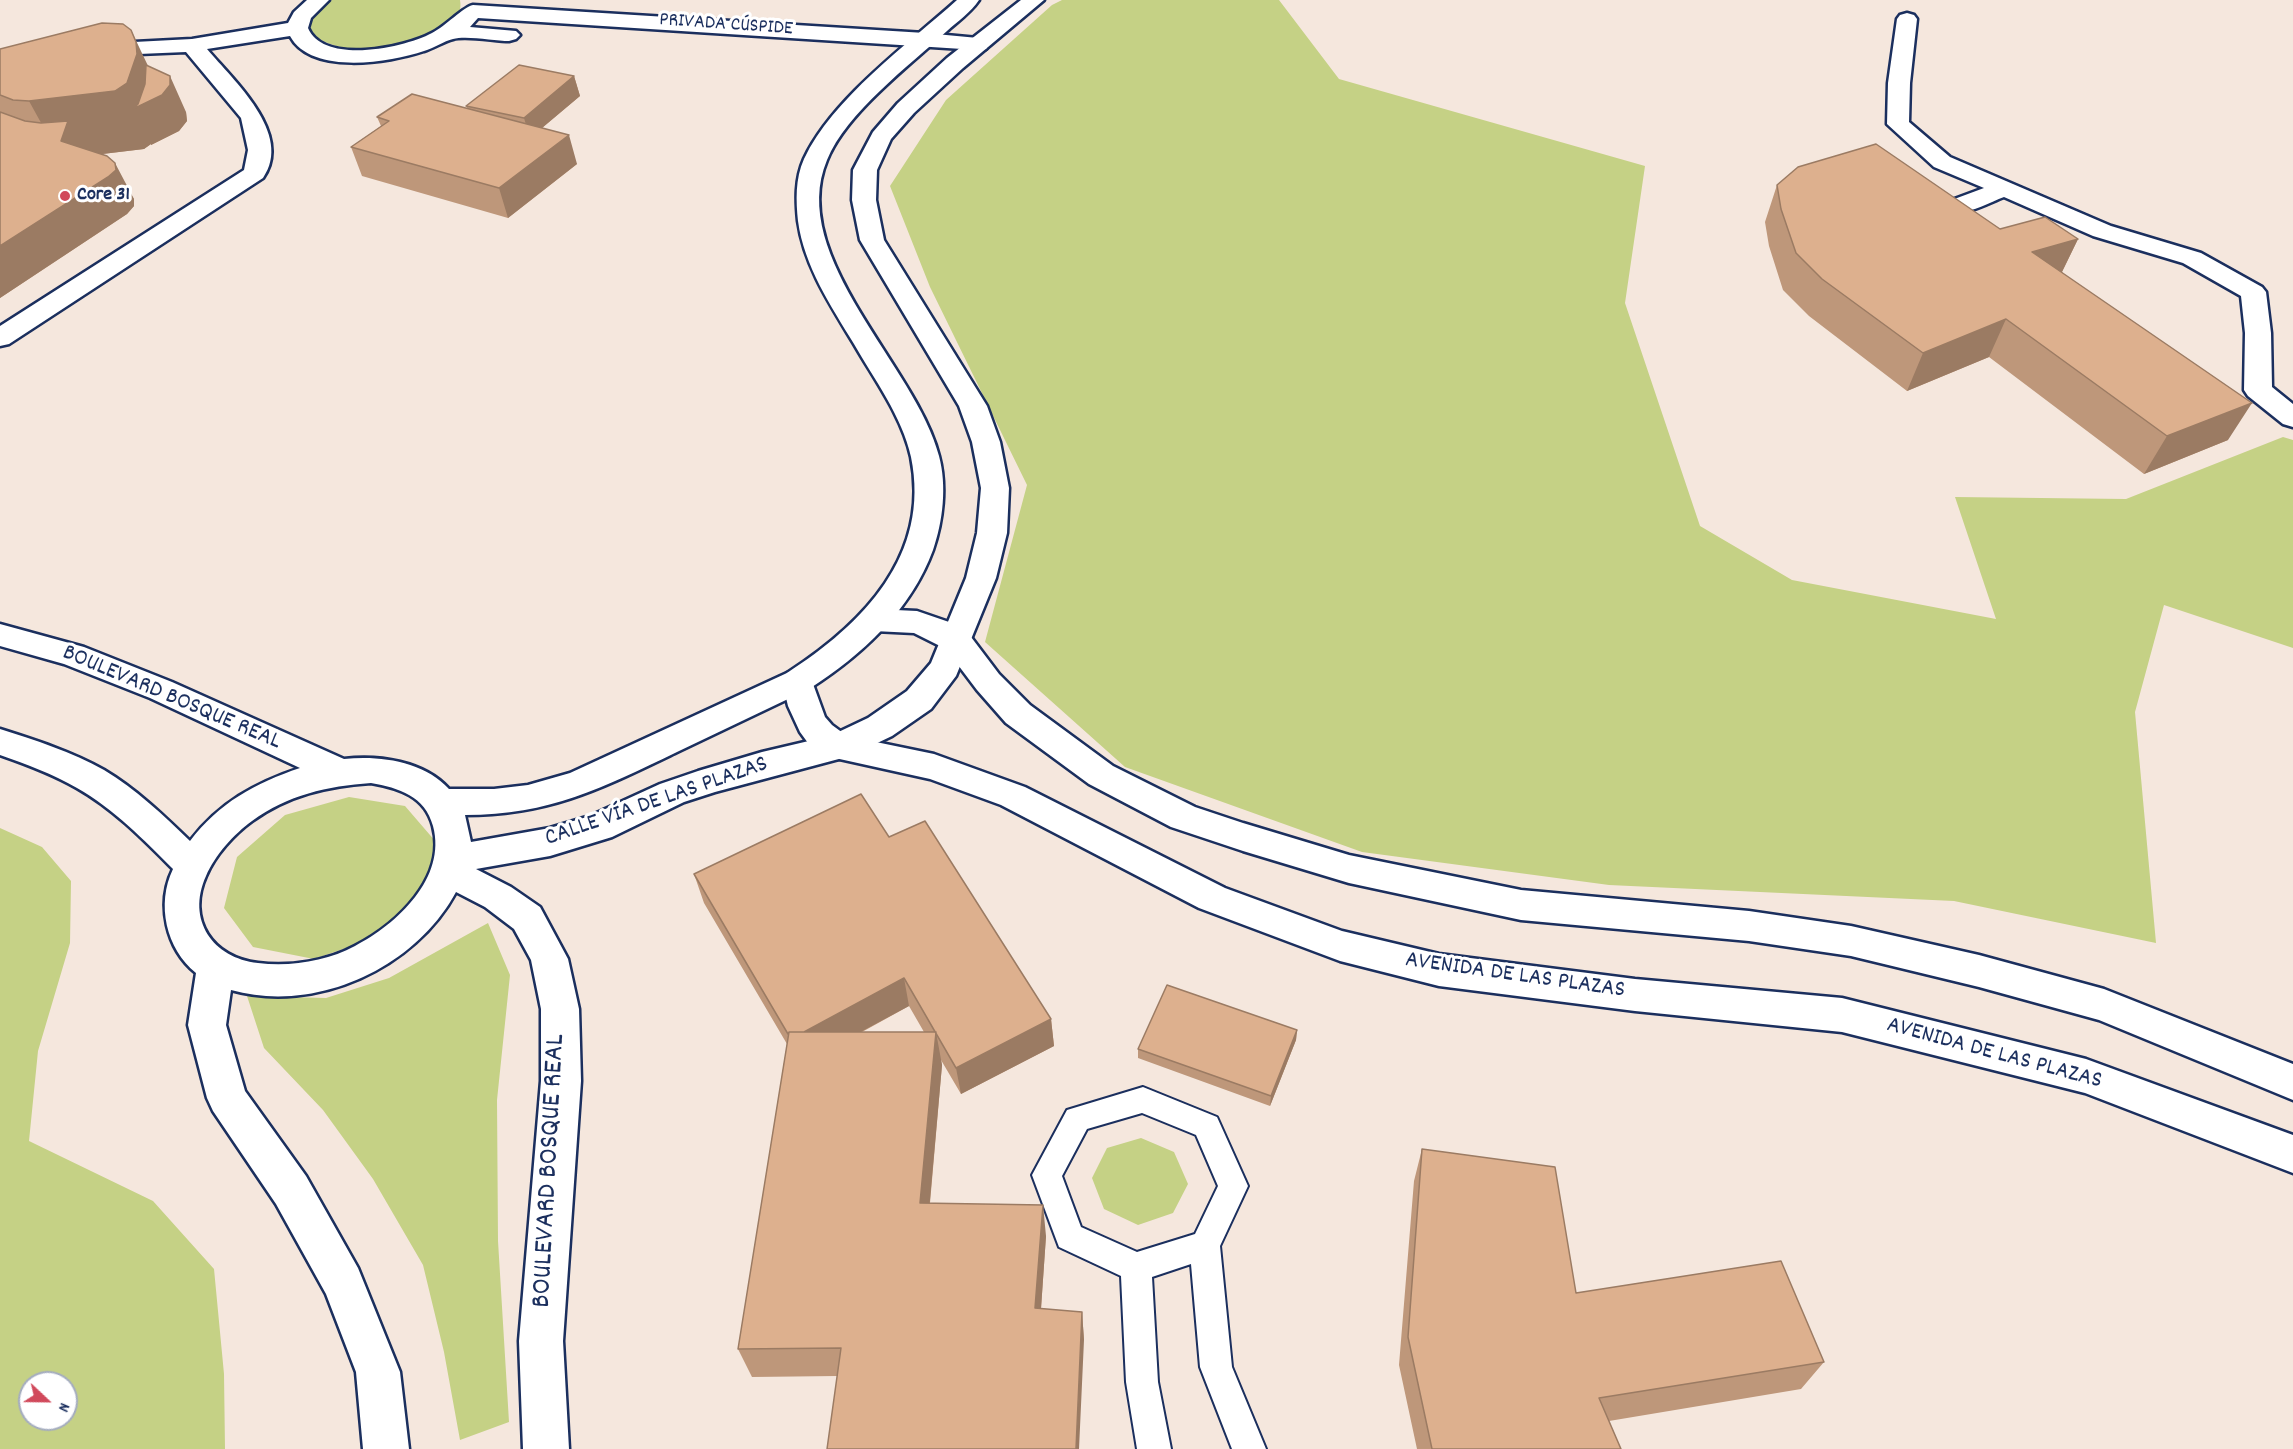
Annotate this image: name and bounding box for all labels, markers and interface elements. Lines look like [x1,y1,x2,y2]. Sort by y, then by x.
street label: PRIVADA CÚSPIDE [658,9,794,43]
place label: Core 31 [77,184,130,208]
marker: Core 31 [58,189,72,203]
street label: BOULEVARD BOSQUE REAL [57,640,285,758]
street label: CALLE VÍA DE LAS PLAZAS [542,751,772,855]
street label: AVENIDA DE LAS PLAZAS [1403,947,1627,1007]
street label: AVENIDA DE LAS PLAZAS [1883,1012,2105,1098]
street label: BOULEVARD BOSQUE REAL [527,1033,575,1309]
north arrow [18,1371,78,1431]
text: N [51,1399,75,1415]

